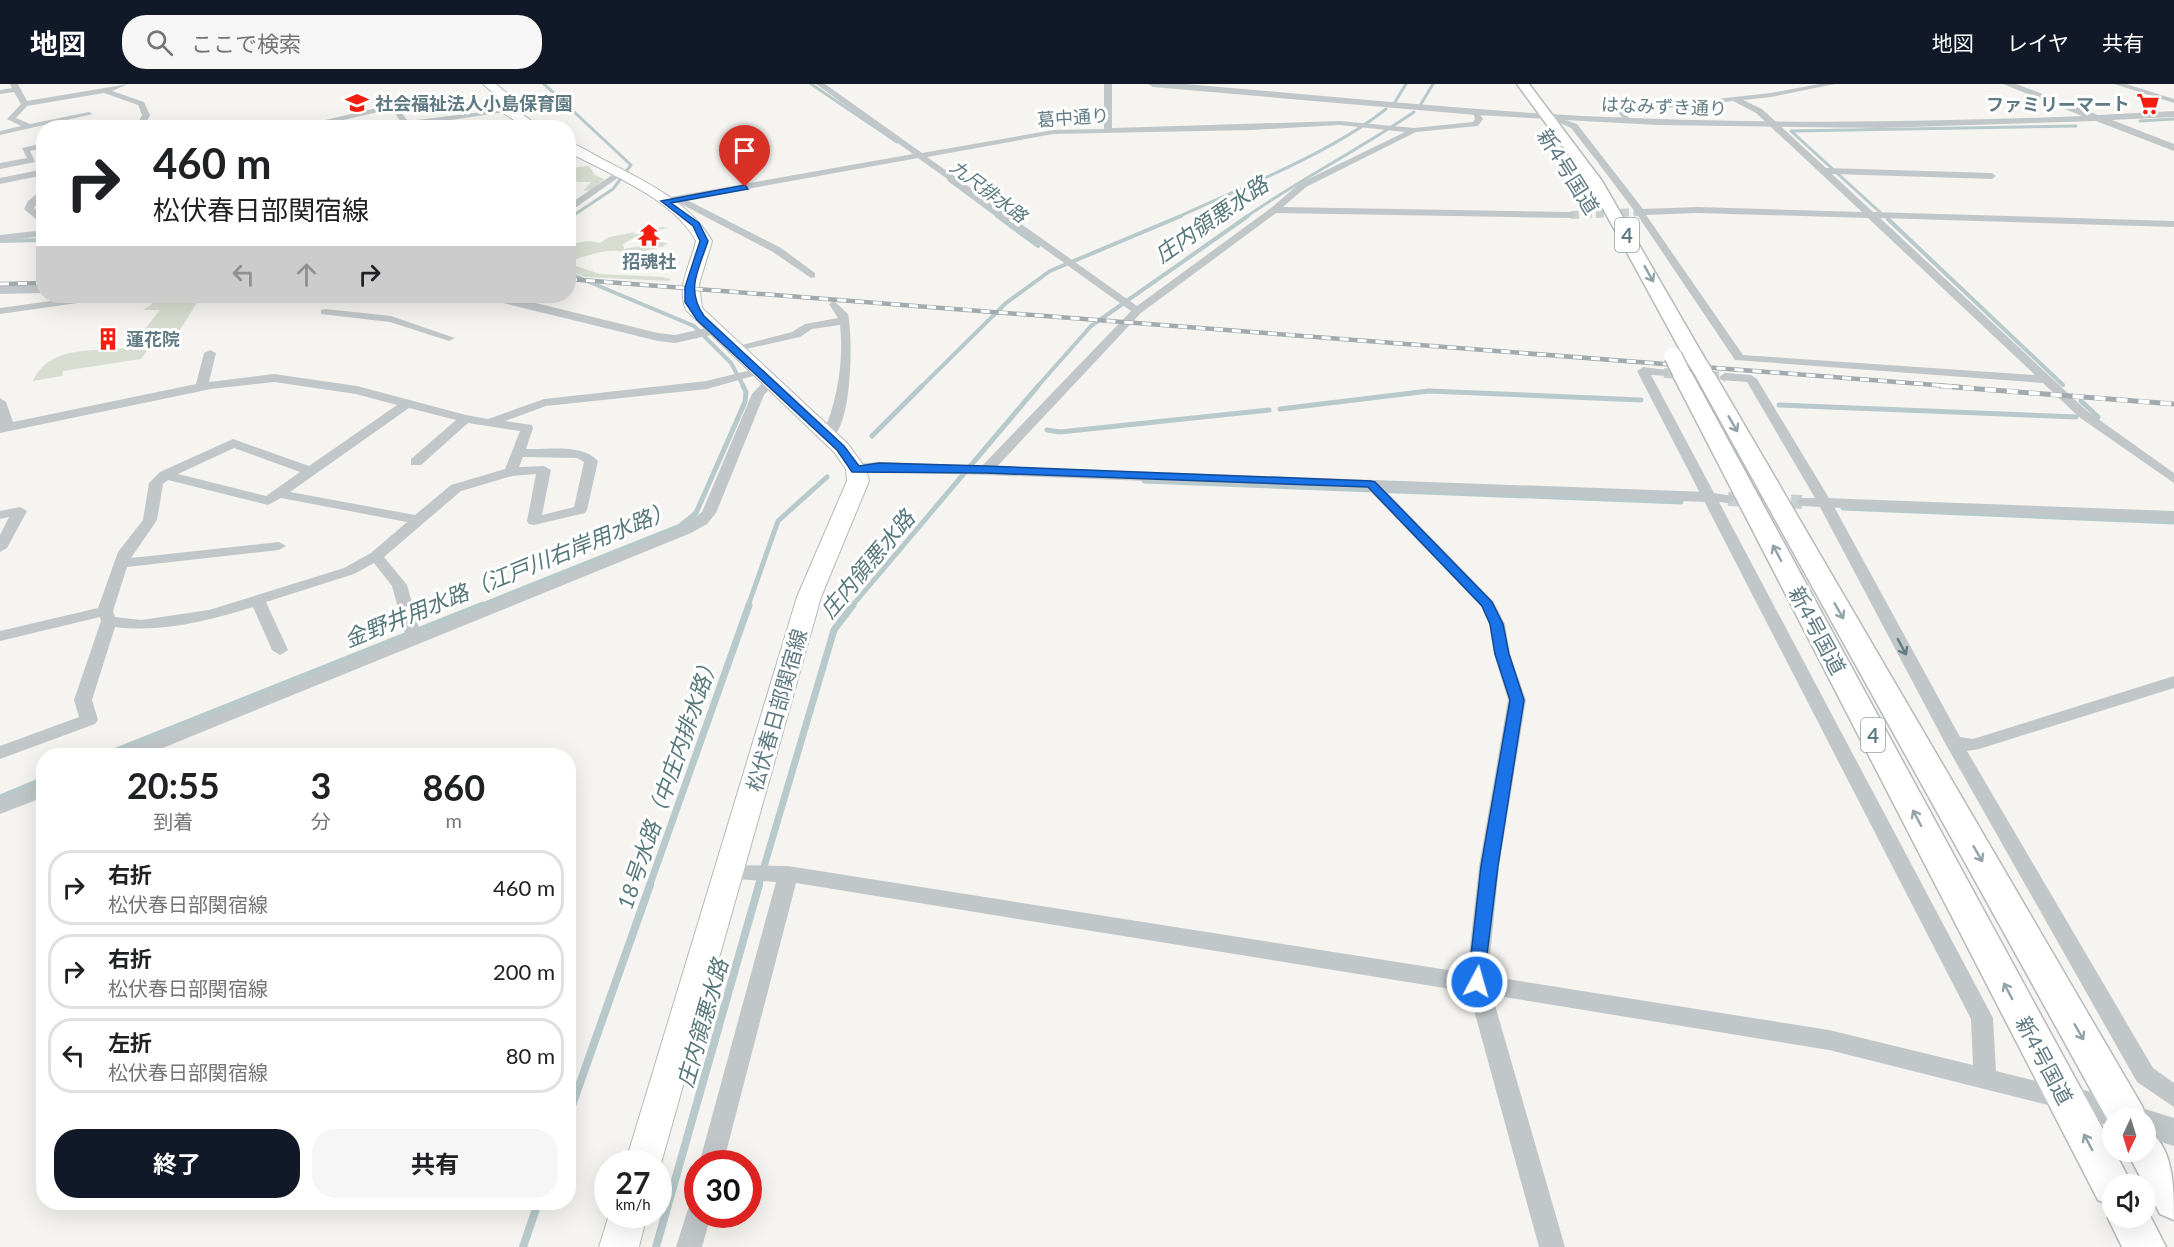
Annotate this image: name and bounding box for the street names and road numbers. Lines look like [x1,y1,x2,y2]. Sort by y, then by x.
street label: はなみずき通り [1601,93,1727,119]
street label: 葛中通り [1036,104,1110,130]
street label: 新4号国道 [1533,124,1605,218]
road number: 4 [1615,218,1639,252]
street label: 新4号国道 [1784,582,1852,678]
street label: 松伏春日部関宿線 [741,626,811,794]
road number: 4 [1861,718,1885,752]
street label: 新4号国道 [2011,1012,2079,1108]

